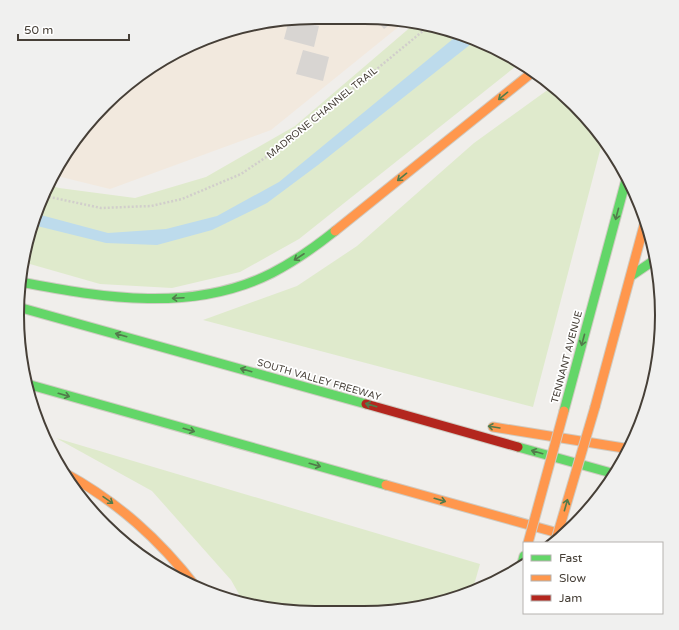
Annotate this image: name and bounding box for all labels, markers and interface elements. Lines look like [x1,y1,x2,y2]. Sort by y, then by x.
scale bar [18,16,129,42]
text: 50 m [24,23,53,37]
street label: MADRONE CHANNEL TRAIL [264,64,380,161]
one-way arrow [498,91,509,100]
one-way arrow [396,172,407,181]
one-way arrow [612,207,620,220]
one-way arrow [294,253,305,261]
one-way arrow [172,294,185,302]
street label: TENNANT AVENUE [549,310,585,404]
one-way arrow [114,331,127,338]
one-way arrow [579,333,586,346]
street label: SOUTH VALLEY FREEWAY [256,357,383,404]
one-way arrow [240,366,253,373]
one-way arrow [57,392,70,399]
one-way arrow [365,401,378,409]
one-way arrow [488,423,501,431]
one-way arrow [183,427,196,434]
one-way arrow [530,448,543,455]
one-way arrow [308,462,321,469]
one-way arrow [102,496,113,504]
one-way arrow [433,497,446,504]
one-way arrow [563,499,570,512]
legend [523,542,663,614]
text: Fast [559,551,583,565]
text: Slow [559,571,586,585]
text: Jam [559,591,582,605]

